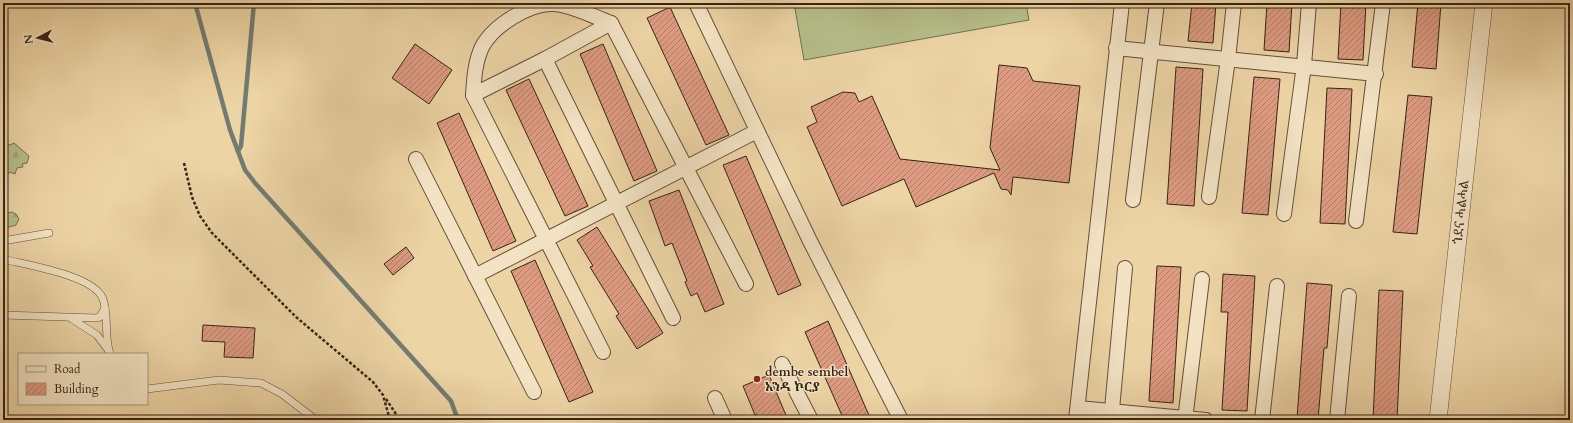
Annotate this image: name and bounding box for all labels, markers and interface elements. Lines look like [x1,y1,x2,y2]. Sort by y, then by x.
north arrow [18,18,58,58]
text: N [20,33,37,45]
street label: ጎደና ሓልሓል [1449,179,1473,245]
legend [18,353,148,405]
text: Road [54,361,81,377]
place label: dembe sembel አንዳ ኮርያ [765,363,849,396]
marker: dembe sembel አንዳ ኮርያ [752,374,762,384]
text: Building [54,381,99,397]

